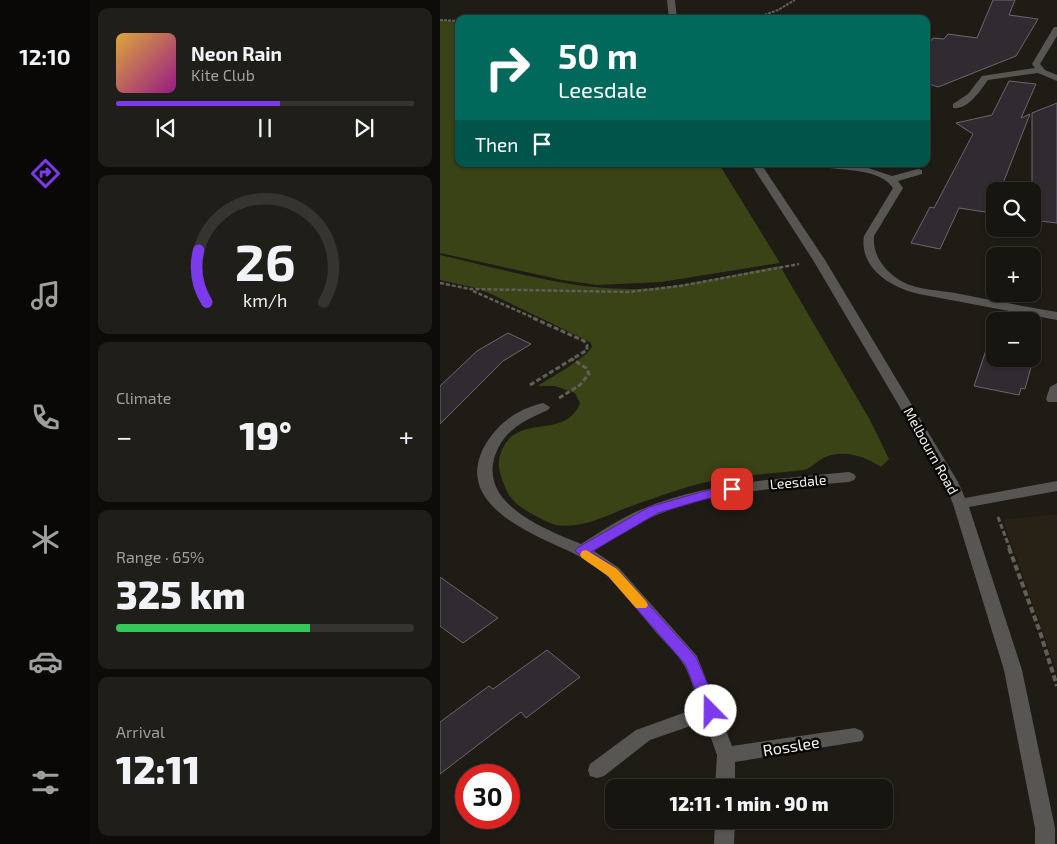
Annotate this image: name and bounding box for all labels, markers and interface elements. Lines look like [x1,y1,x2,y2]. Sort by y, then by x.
text: 50 m [558,34,638,76]
icon: right [475,35,540,100]
text: Neon Rain [191,42,282,65]
text: 12:10 [19,43,71,69]
text: Kite Club [191,65,255,84]
text: Leesdale [558,76,647,102]
icon: previous [152,114,180,142]
icon: pause [251,114,279,142]
icon: next [350,114,378,142]
icon: arrive [528,130,556,158]
text: Then [475,133,518,156]
icon: directions [28,156,63,191]
map controls [986,182,1041,367]
button: search [986,182,1041,237]
text: 26 [235,229,295,291]
button: + [986,247,1041,302]
icon: music [28,278,63,313]
text: km/h [243,289,287,311]
button: − [986,312,1041,367]
text: Climate [116,388,171,407]
icon: phone [28,400,63,435]
street label: Melbourn Road [900,404,962,497]
text: 19° [239,412,292,458]
text: − [116,419,132,453]
text: + [399,419,414,453]
pin [711,468,753,510]
street label: Leesdale [769,471,827,492]
icon: arrive [718,475,746,503]
icon: climate [28,522,63,557]
text: Range · 65% [116,547,204,566]
text: 325 km [116,571,245,617]
icon: car [28,644,63,679]
position arrow [684,684,736,736]
text: Arrival [116,722,165,741]
street label: Rosslee [761,732,821,759]
text: 12:11 [116,746,200,792]
speed limit sign: 30 [455,764,520,829]
icon: filters [28,765,63,800]
text: 12:11 · 1 min · 90 m [669,792,829,815]

